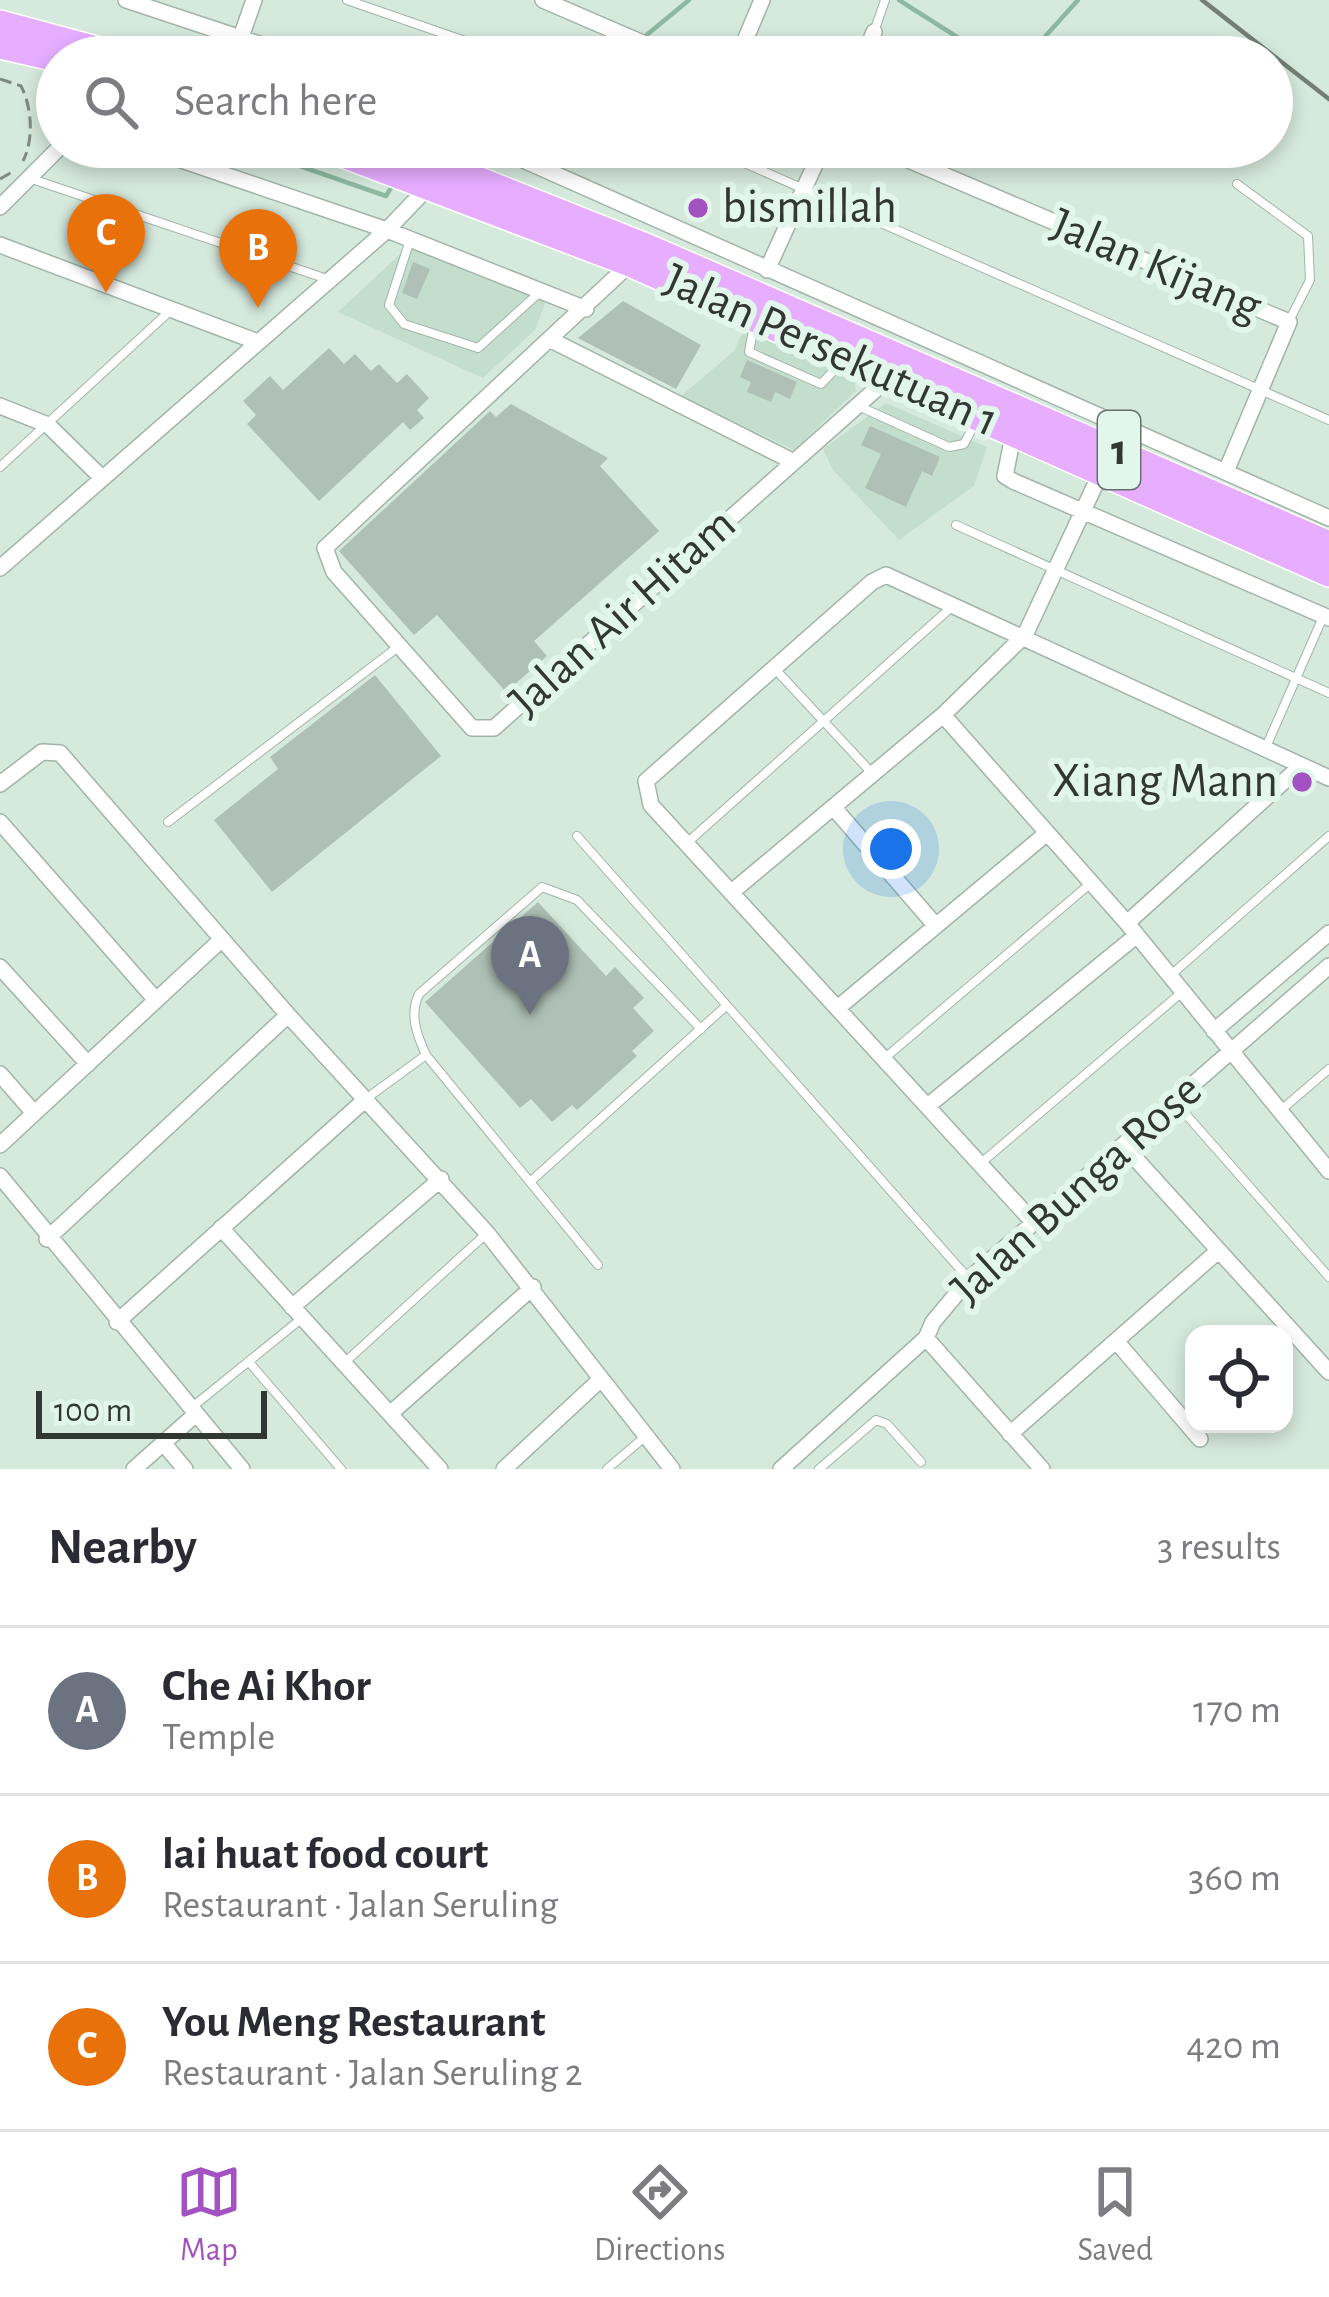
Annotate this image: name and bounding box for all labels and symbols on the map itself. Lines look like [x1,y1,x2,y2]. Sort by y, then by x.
place label: bismillah [722,184,897,232]
pin: C [67,194,145,293]
marker: bismillah [685,195,711,221]
street label: Jalan Kijang [1044,200,1268,332]
pin: B [219,209,297,308]
street label: Jalan Persekutuan 1 [657,256,1005,446]
road number: 1 [1098,411,1140,489]
street label: Jalan Air Hitam [501,500,745,726]
place label: Xiang Mann [1052,758,1278,806]
marker: Xiang Mann [1289,769,1315,795]
your location [861,819,921,879]
pin: A [491,916,569,1015]
street label: Jalan Bunga Rose [943,1066,1211,1314]
scale bar [36,1385,267,1438]

